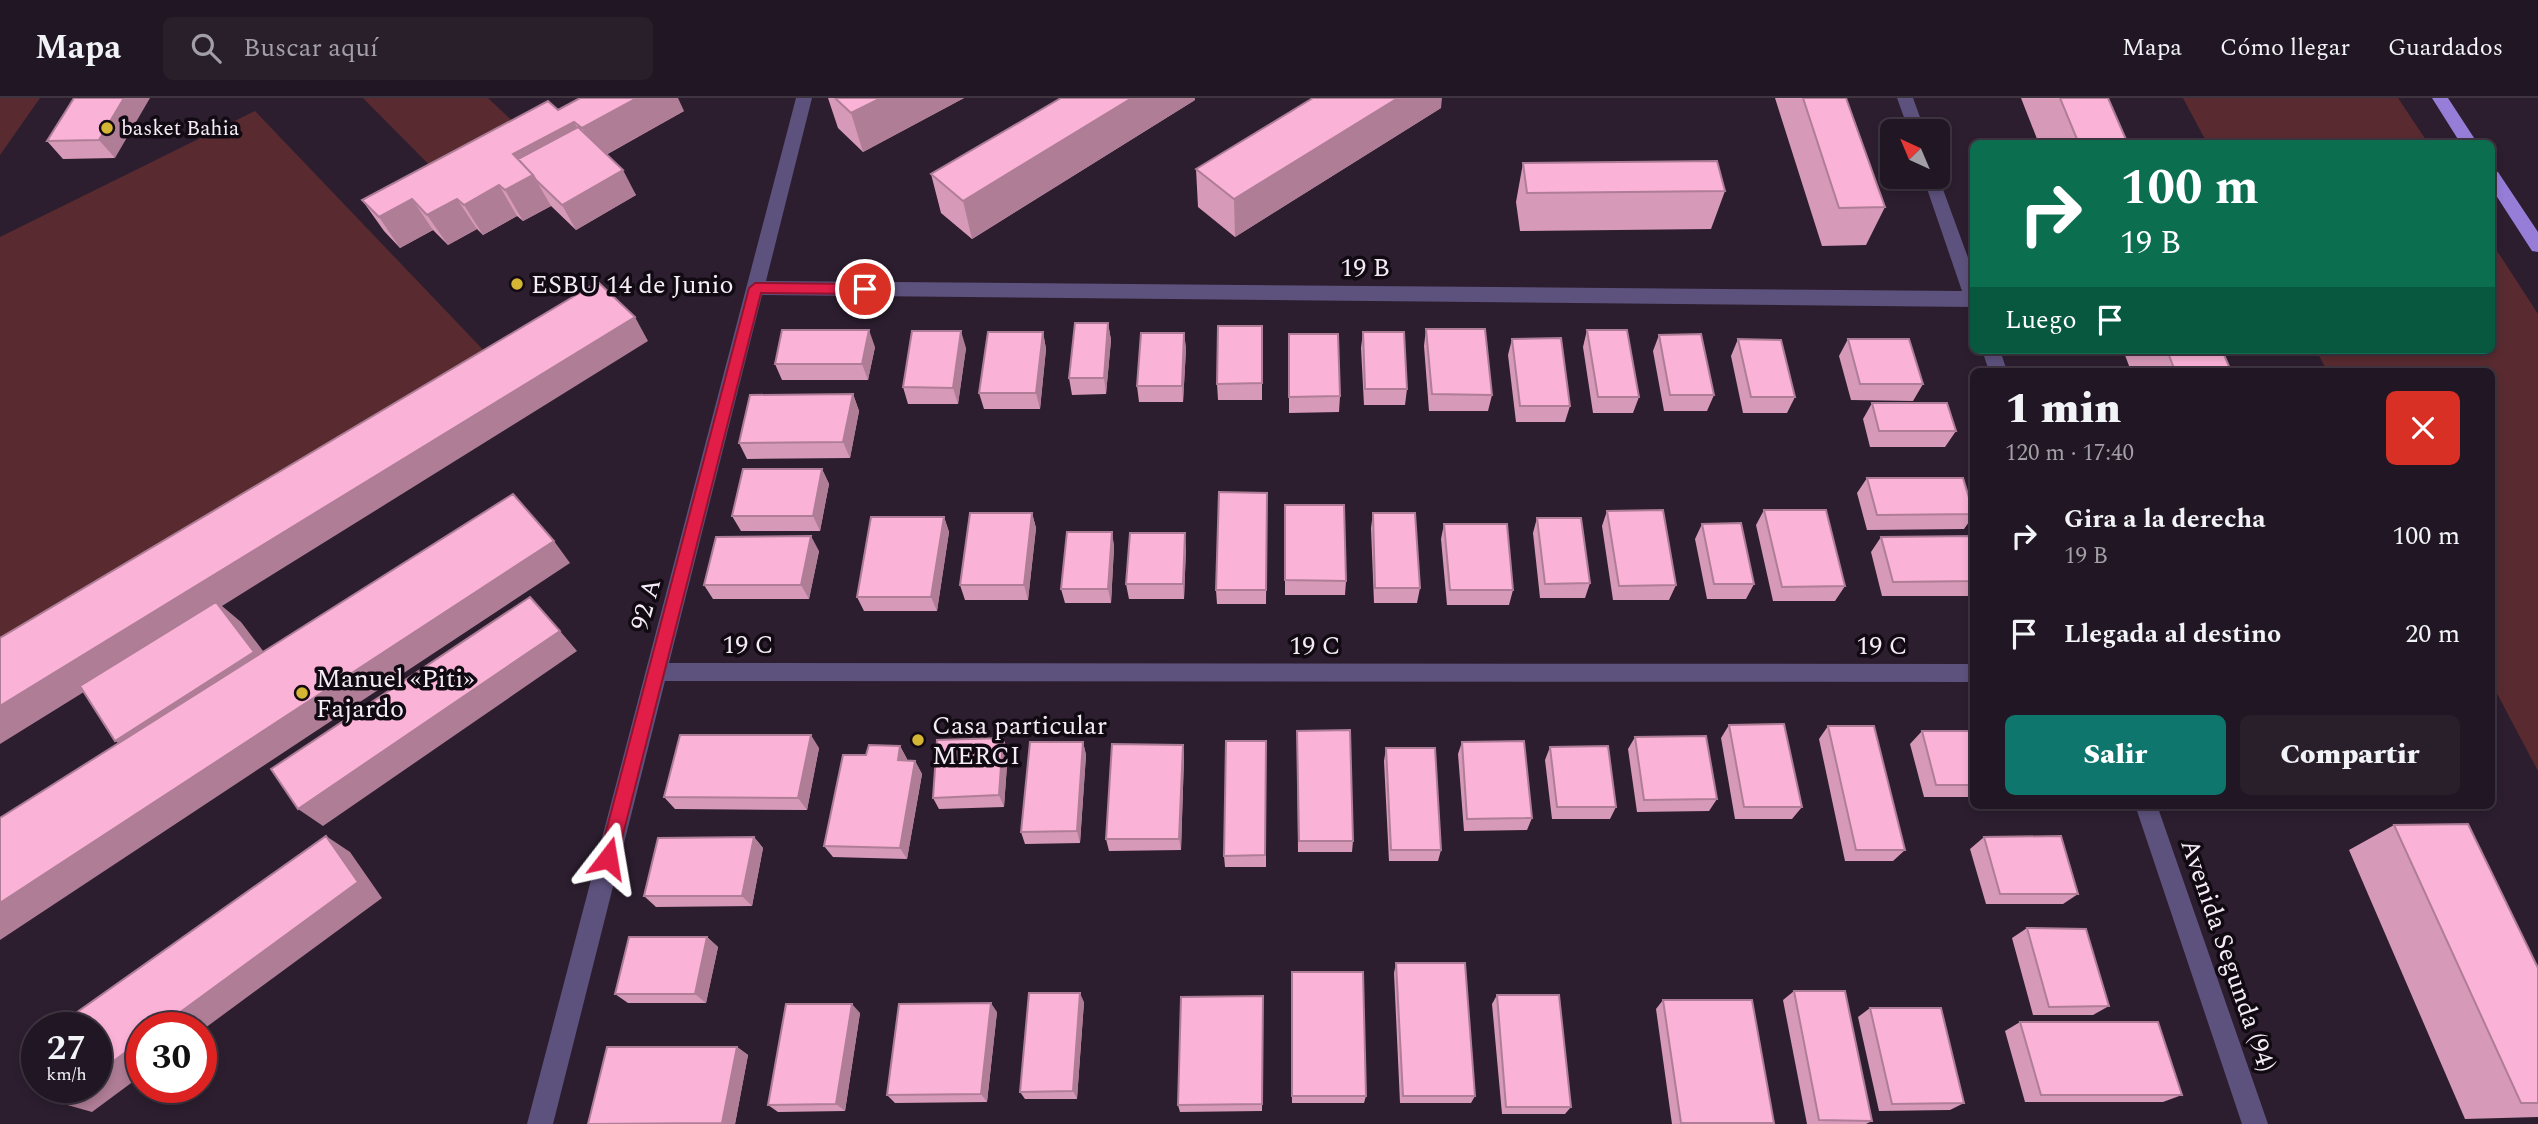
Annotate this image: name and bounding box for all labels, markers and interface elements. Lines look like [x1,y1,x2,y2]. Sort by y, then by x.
search box [163,17,653,80]
text: Mapa [35,23,121,73]
text: Buscar aquí [243,28,378,68]
icon: search [187,29,225,67]
text: Mapa [2122,30,2182,66]
text: Cómo llegar [2220,30,2350,66]
text: Guardados [2388,30,2503,66]
place label: basket Bahia [121,113,240,145]
north arrow [1880,119,1950,189]
map controls [1880,119,1950,189]
marker: basket Bahia [99,120,115,136]
text: 100 m [2120,151,2259,226]
icon: right [2005,168,2096,259]
text: 19 B [2120,219,2181,268]
street label: 19 B [1340,248,1390,288]
pin [835,259,895,319]
place label: ESBU 14 de Junio [531,265,734,305]
icon: arrive [846,270,884,308]
marker: ESBU 14 de Junio [509,276,525,292]
text: Luego [2005,300,2077,340]
icon: arrive [2091,301,2129,339]
text: 1 min [2005,378,2121,441]
button: close [2386,391,2460,465]
text: 120 m · 17:40 [2005,436,2134,471]
text: Gira a la derecha [2064,499,2266,539]
text: 100 m [2392,516,2460,556]
icon: right [2005,517,2043,555]
text: 19 B [2064,539,2108,574]
street label: 92 A [620,574,672,635]
text: Llegada al destino [2064,614,2281,654]
text: 20 m [2405,614,2460,654]
icon: arrive [2005,615,2043,653]
street label: 19 C [722,625,774,665]
street label: 19 C [1289,626,1341,666]
street label: 19 C [1856,626,1908,666]
place label: Manuel «Piti» Fajardo [316,659,475,729]
marker: Manuel «Piti» Fajardo [294,685,310,701]
place label: Casa particular MERCI [932,706,1107,776]
button: Salir [2005,715,2226,795]
button: Compartir [2240,715,2460,795]
marker: Casa particular MERCI [910,732,926,748]
position arrow [571,821,645,895]
street label: Avenida Segunda (94) [2169,833,2287,1077]
speed limit sign: 30 [126,1012,217,1103]
text: 27 [47,1022,86,1075]
text: km/h [46,1061,87,1088]

